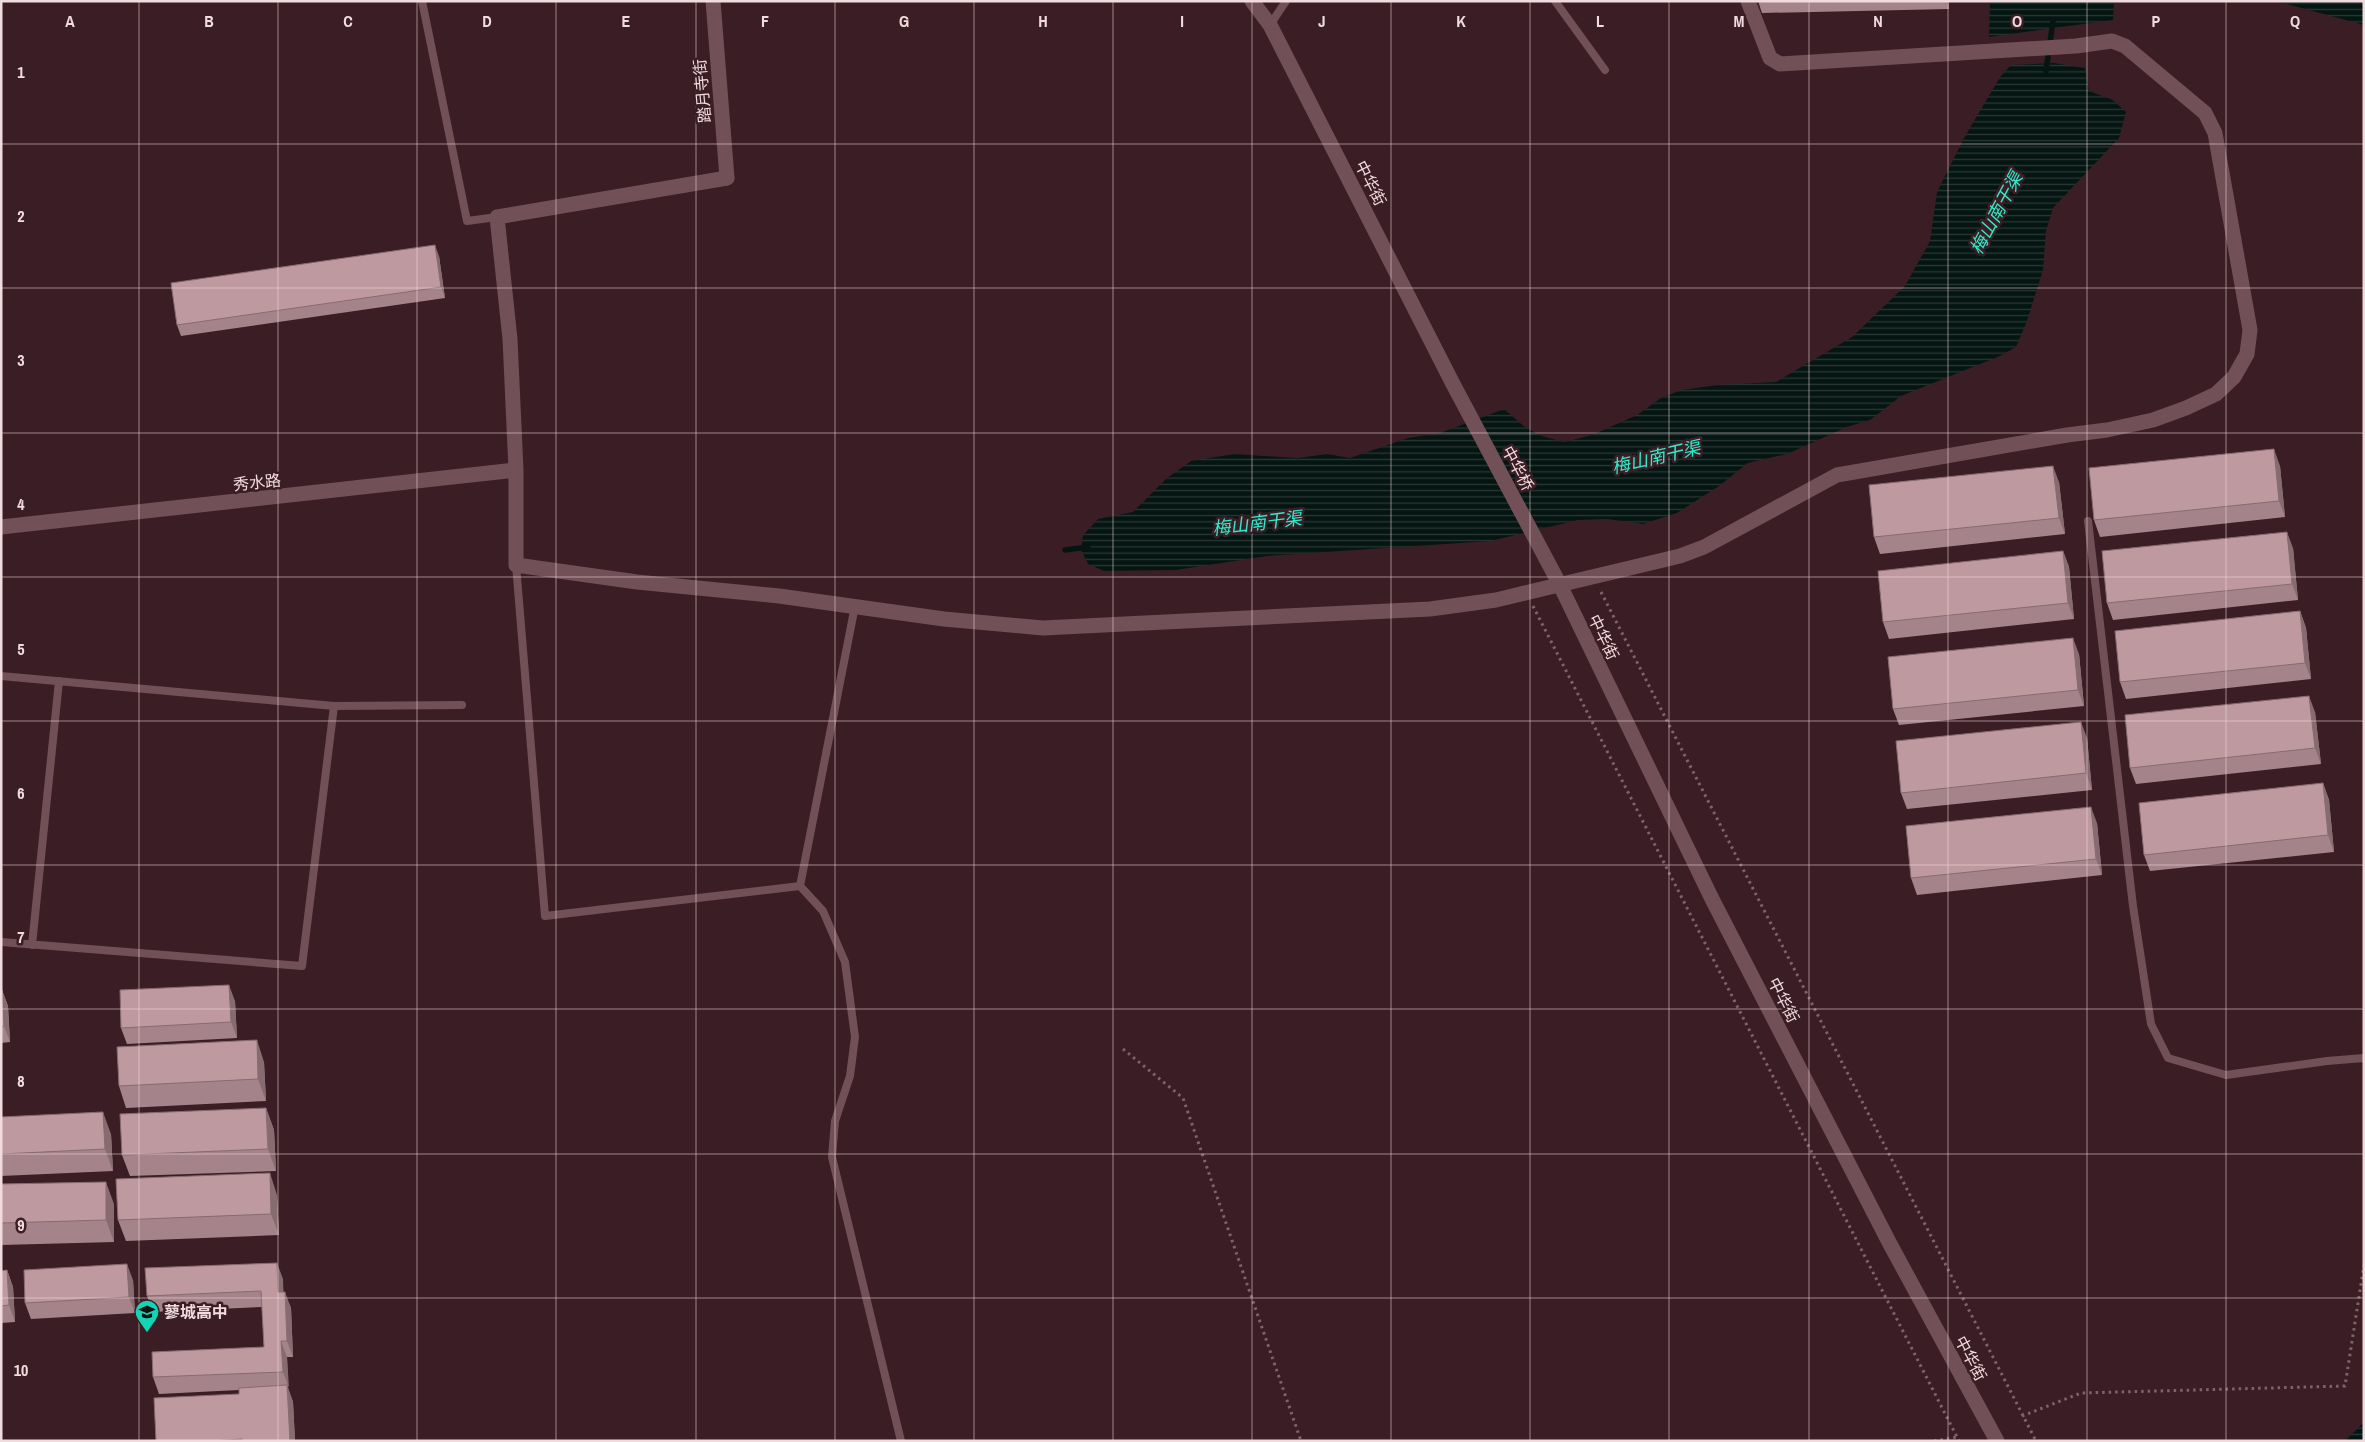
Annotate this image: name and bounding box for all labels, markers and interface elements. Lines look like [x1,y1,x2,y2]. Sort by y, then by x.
text: A [65,10,75,32]
text: B [204,10,214,32]
text: C [343,10,353,32]
text: D [482,10,492,32]
text: E [622,10,631,32]
text: F [761,10,769,32]
text: G [899,10,909,32]
text: H [1038,10,1048,32]
text: I [1180,10,1184,32]
text: J [1318,10,1326,32]
text: K [1456,10,1466,32]
text: L [1596,10,1604,32]
text: M [1734,10,1745,32]
text: N [1873,10,1883,32]
text: O [2012,10,2022,32]
text: P [2152,10,2161,32]
text: Q [2290,10,2300,32]
street label: 踏月寺街 [688,58,716,124]
text: 1 [17,61,25,83]
street label: 中华街 [1350,157,1392,209]
water label: 梅山南干渠 [1964,165,2030,259]
text: 2 [17,205,25,227]
text: 3 [17,349,25,371]
water label: 梅山南干渠 [1609,434,1706,479]
street label: 中华桥 [1497,442,1539,494]
street label: 秀水路 [232,469,282,495]
text: 4 [17,493,25,515]
water label: 梅山南干渠 [1211,505,1306,541]
street label: 中华街 [1584,611,1624,663]
text: 5 [17,638,25,660]
text: 6 [17,782,25,804]
text: 7 [17,926,25,948]
street label: 中华街 [1763,974,1805,1026]
text: 8 [17,1070,25,1092]
text: 9 [17,1214,25,1236]
school or university icon: 蓼城高中 [134,1299,160,1333]
place label: 蓼城高中 [164,1301,228,1323]
street label: 中华街 [1950,1332,1992,1384]
text: 10 [14,1359,28,1381]

